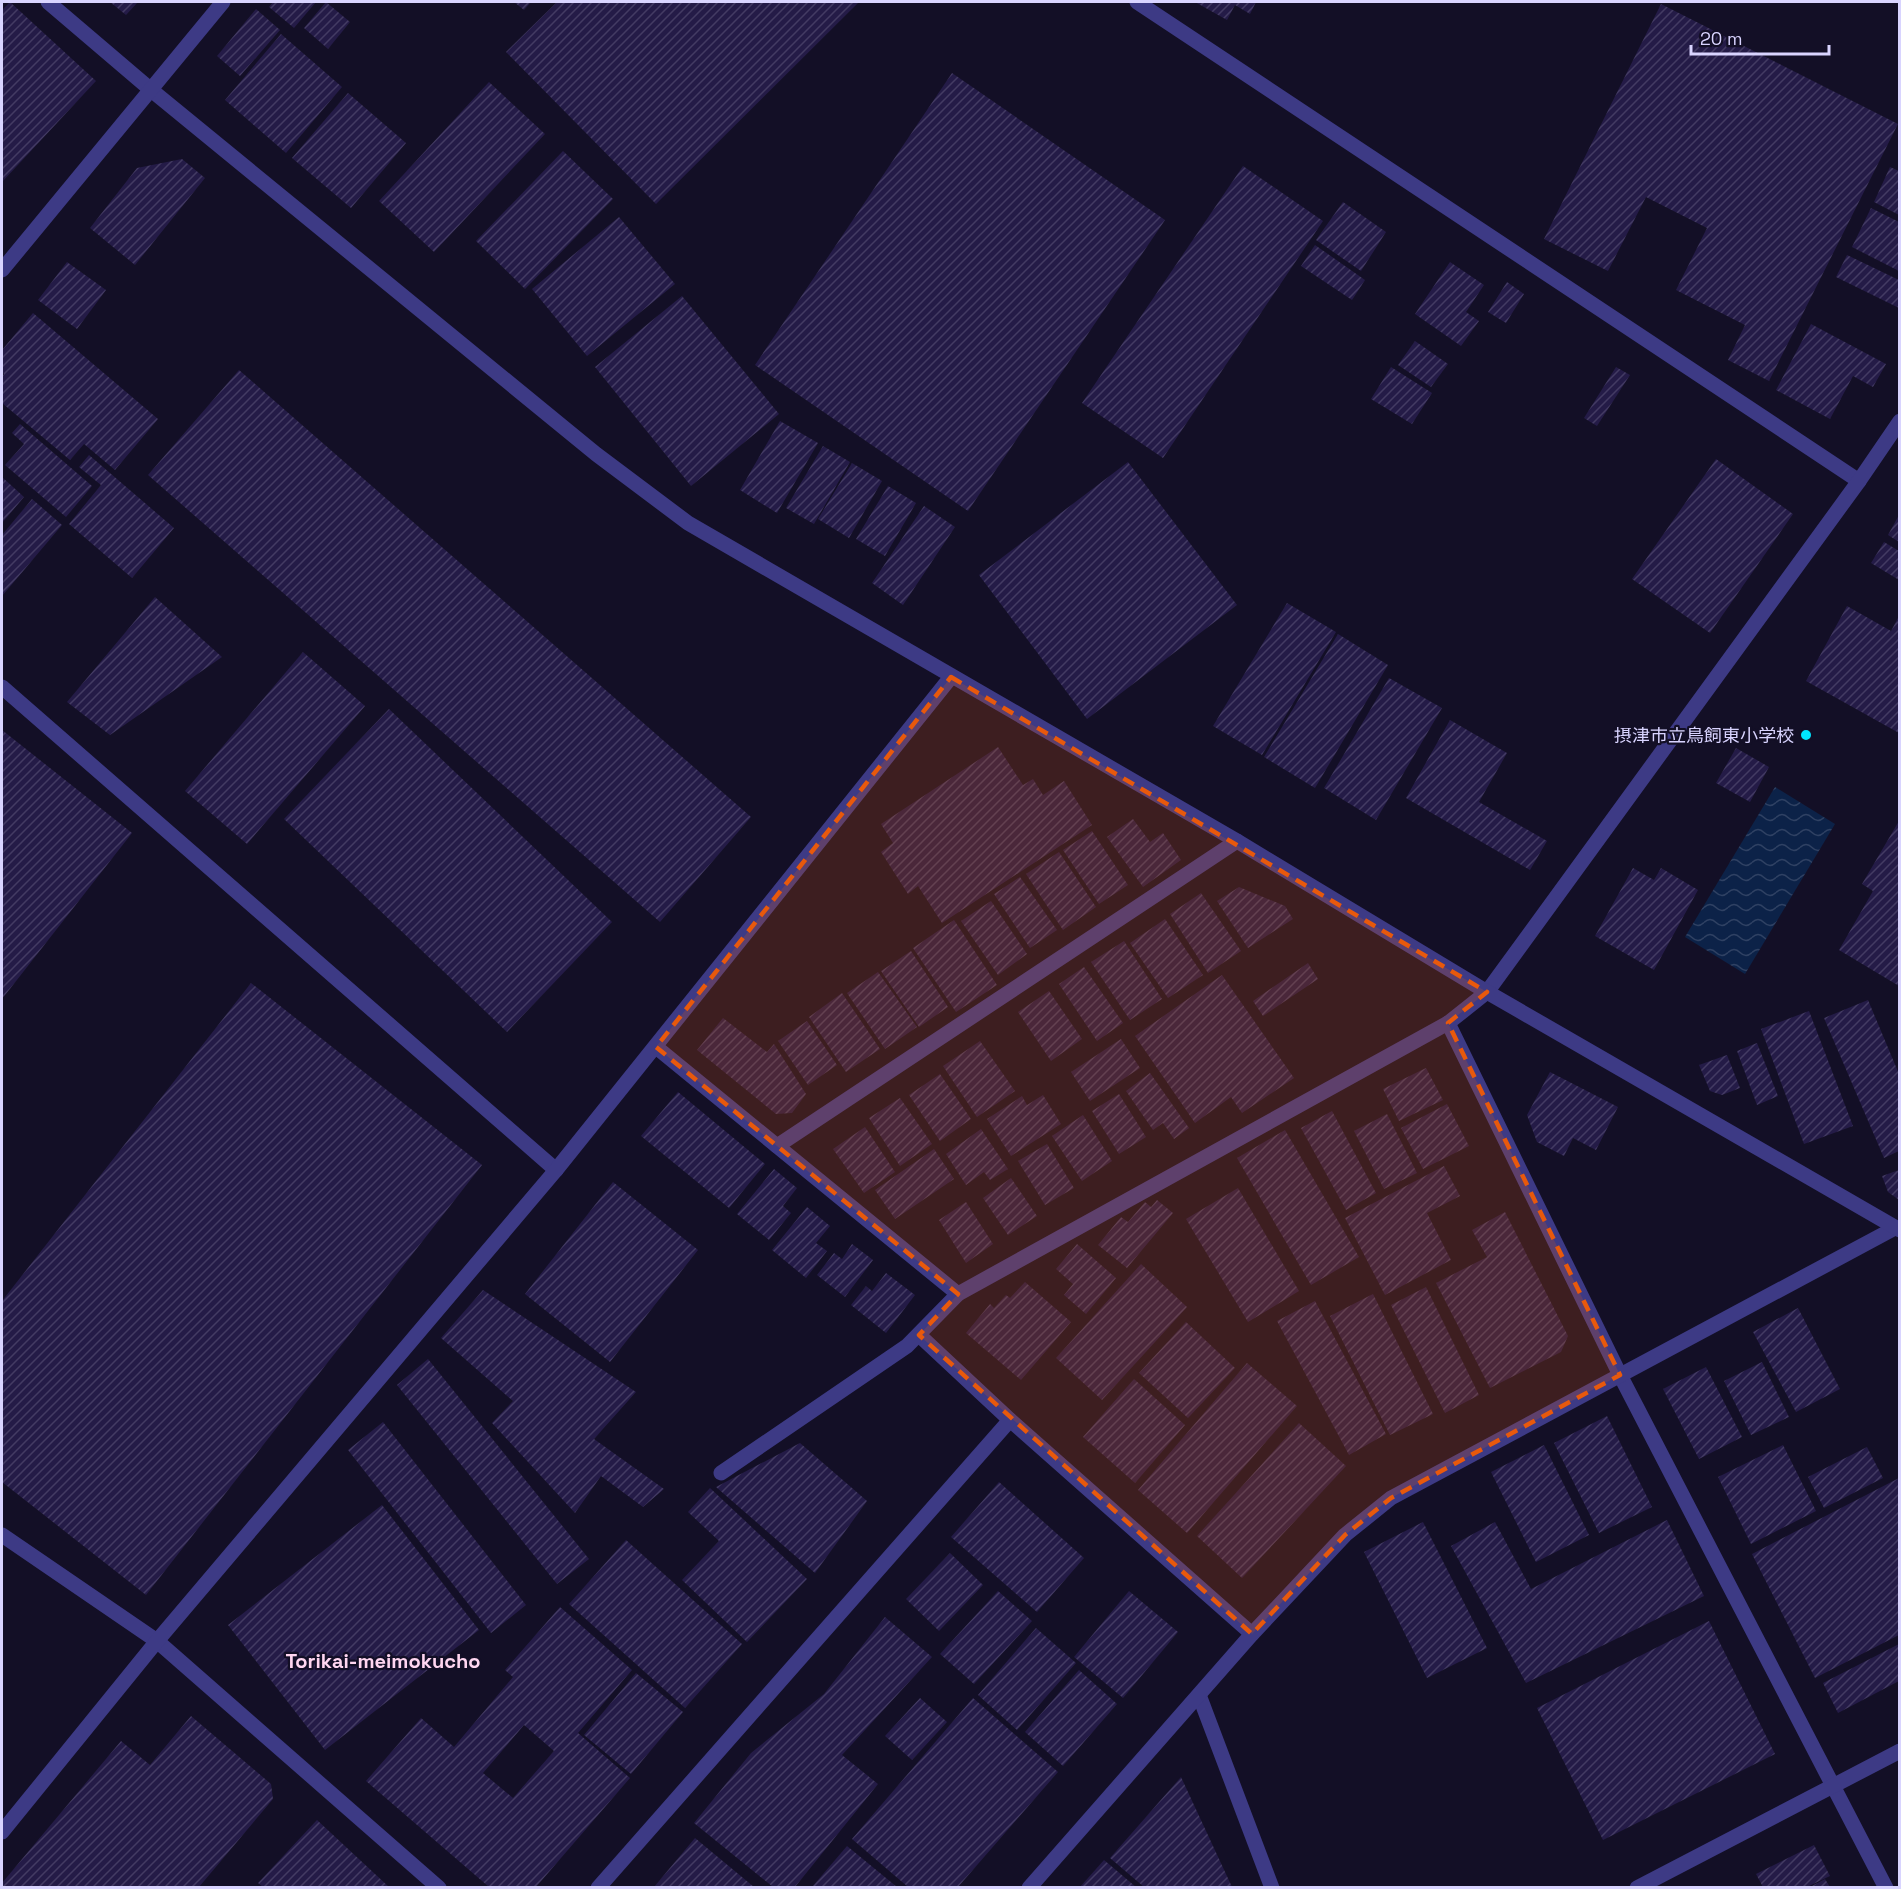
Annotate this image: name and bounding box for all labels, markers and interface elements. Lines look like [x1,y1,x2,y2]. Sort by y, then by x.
scale bar [1691,18,1829,56]
text: 20 m [1700,27,1743,50]
place label: 摂津市立鳥飼東小学校 [1614,724,1794,747]
marker: 摂津市立鳥飼東小学校 [1799,728,1813,742]
district label: Torikai-meimokucho [285,1648,481,1674]

